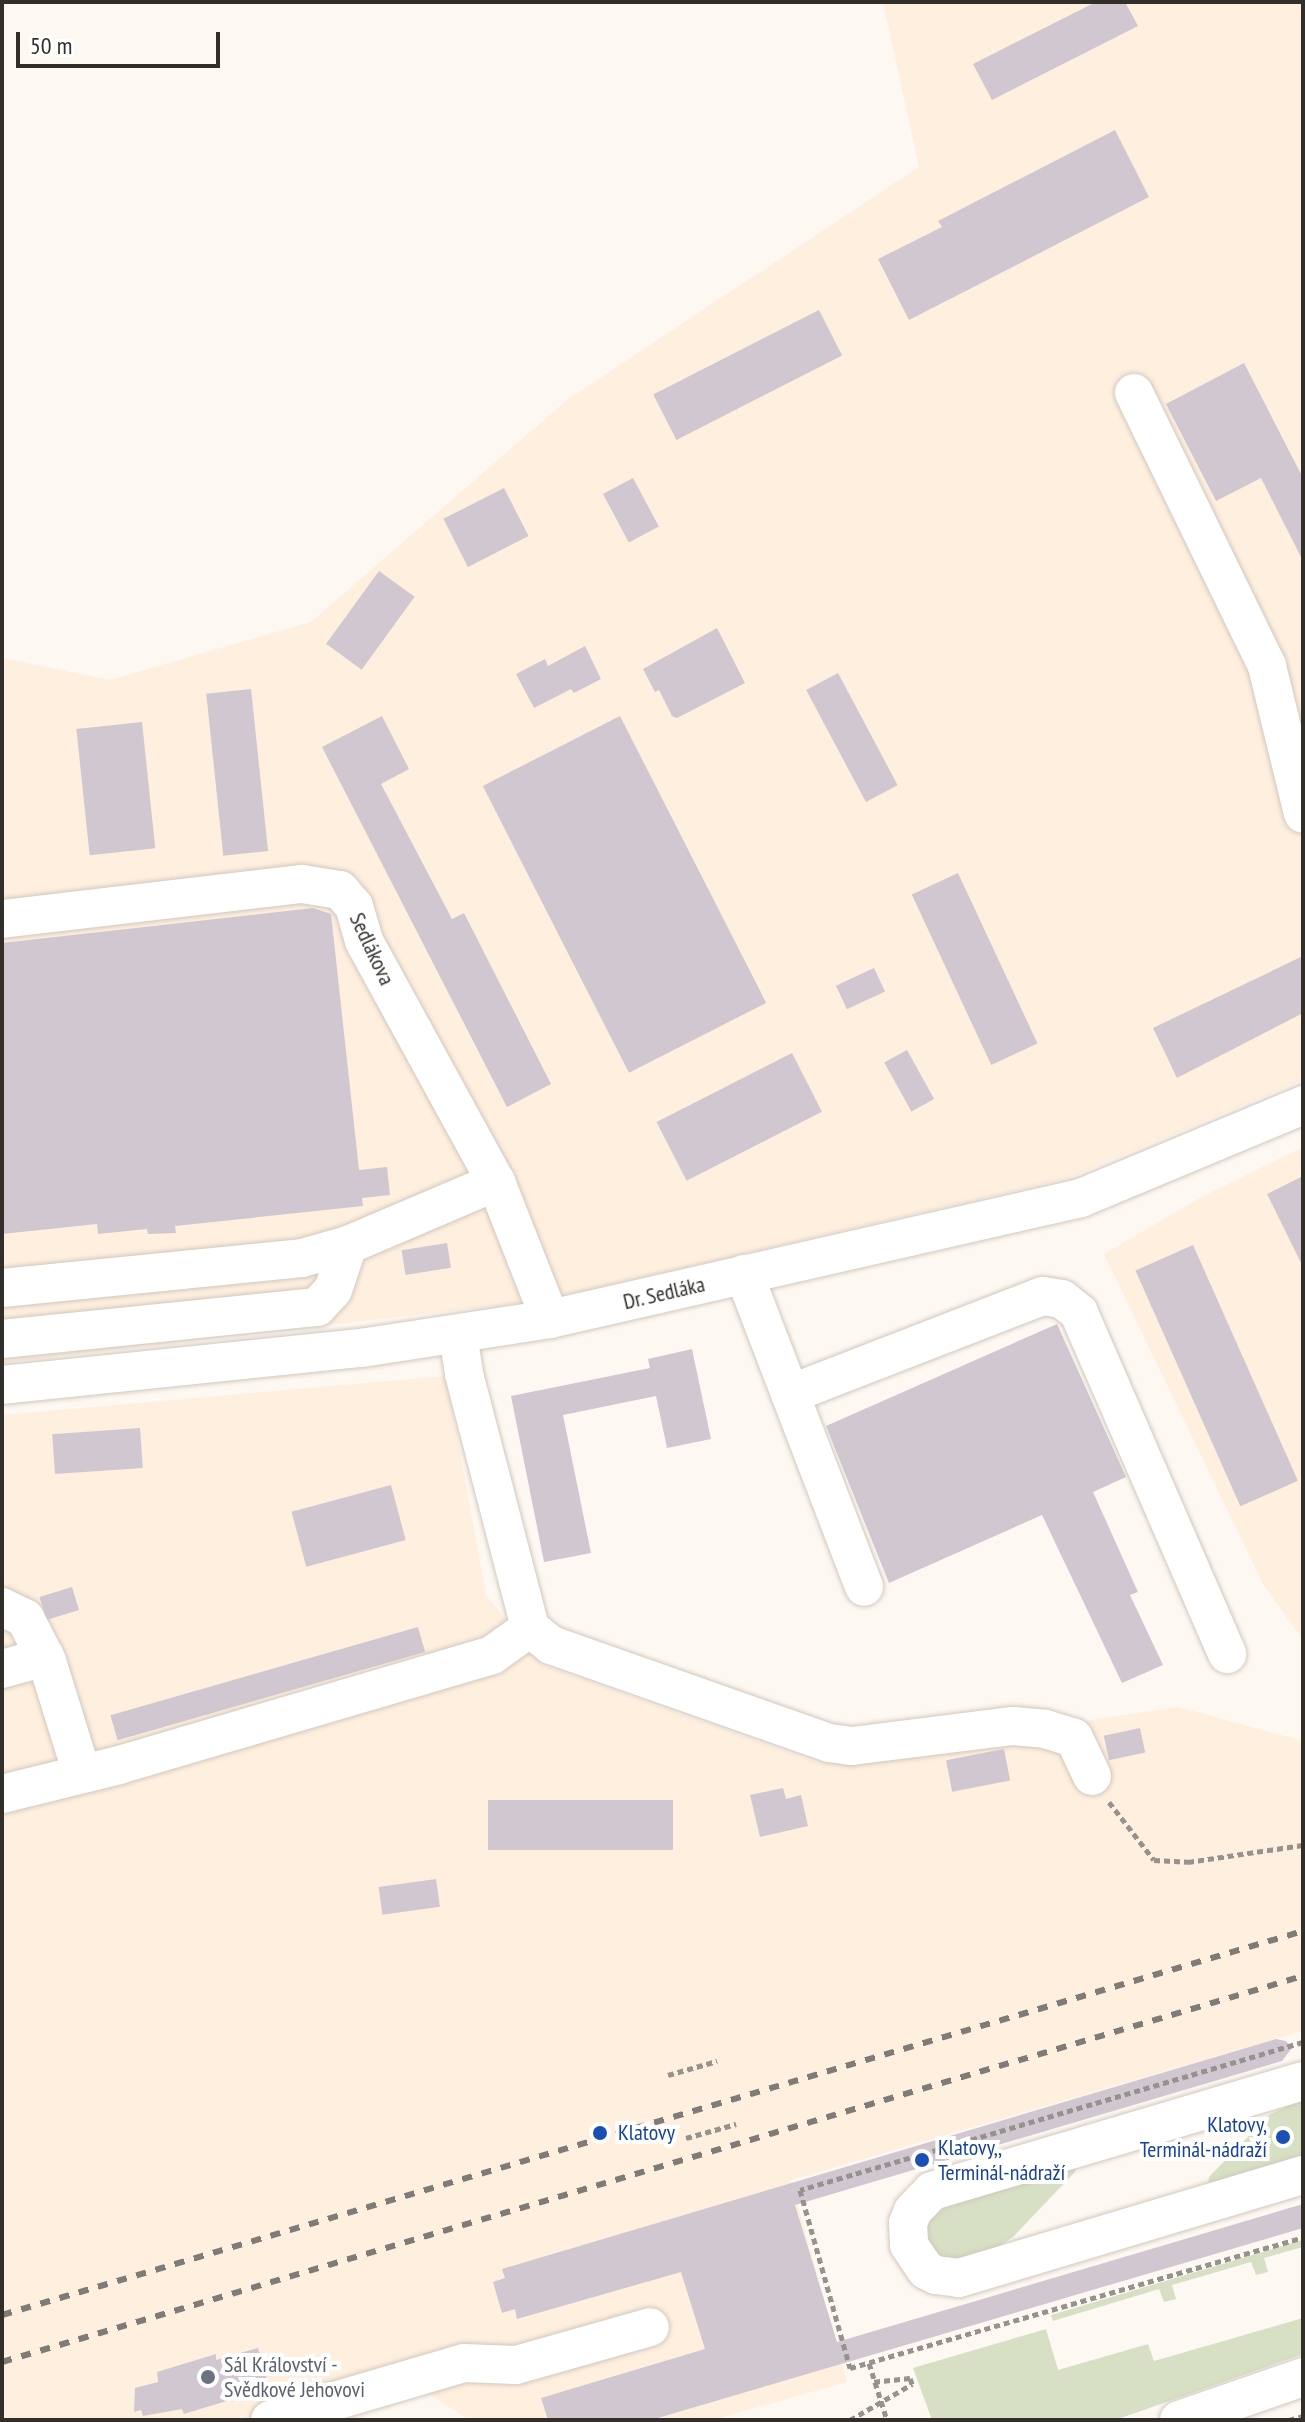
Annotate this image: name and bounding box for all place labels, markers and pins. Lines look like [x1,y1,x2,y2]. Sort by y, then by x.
place label: Klatovy, Terminál-nádraží [1140,2111,1267,2162]
place label: Klatovy [618,2120,675,2146]
marker: Klatovy [589,2122,611,2144]
marker: Klatovy, Terminál-nádraží [1274,2128,1292,2146]
place label: Klatovy,, Terminál-nádraží [938,2134,1065,2186]
marker: Klatovy,, Terminál-nádraží [913,2151,931,2169]
place label: Sál Království - Svědkové Jehovovi [224,2351,365,2402]
marker: Sál Království - Svědkové Jehovovi [199,2368,217,2386]

